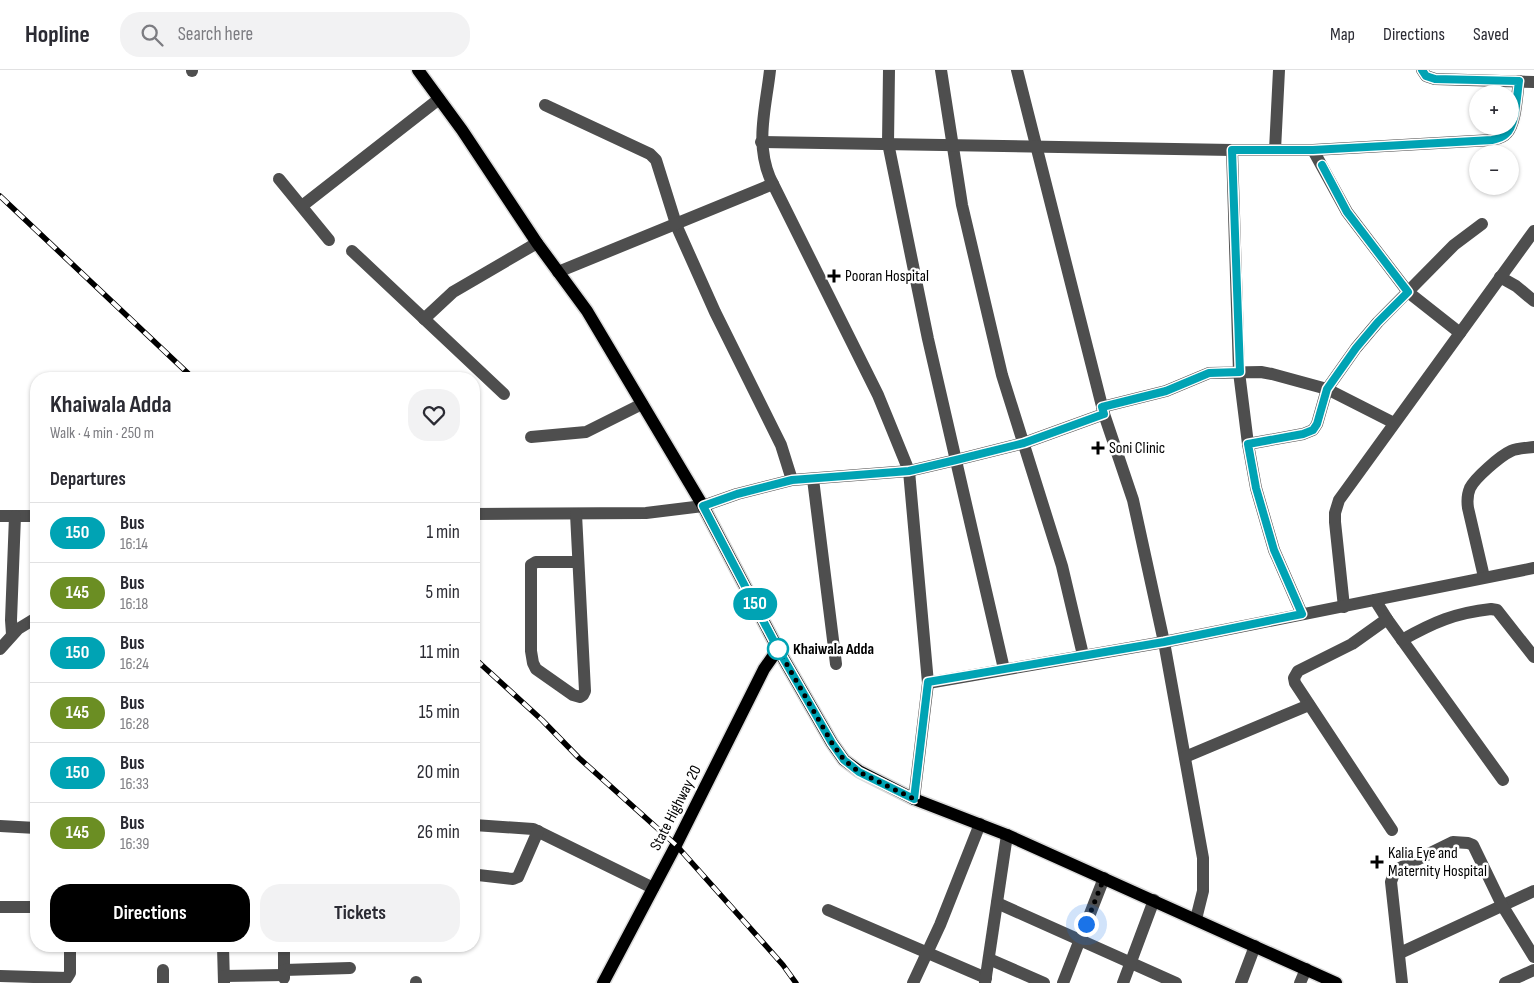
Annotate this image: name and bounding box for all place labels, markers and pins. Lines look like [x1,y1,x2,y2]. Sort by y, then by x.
place label: Pooran Hospital [845,267,929,286]
marker: Pooran Hospital [827,269,841,283]
place label: Soni Clinic [1109,439,1165,458]
marker: Soni Clinic [1091,441,1105,455]
marker: Khaiwala Adda [767,638,789,660]
place label: Khaiwala Adda [793,640,874,659]
place label: Kalia Eye and Maternity Hospital [1388,844,1487,881]
marker: Kalia Eye and Maternity Hospital [1370,855,1384,869]

